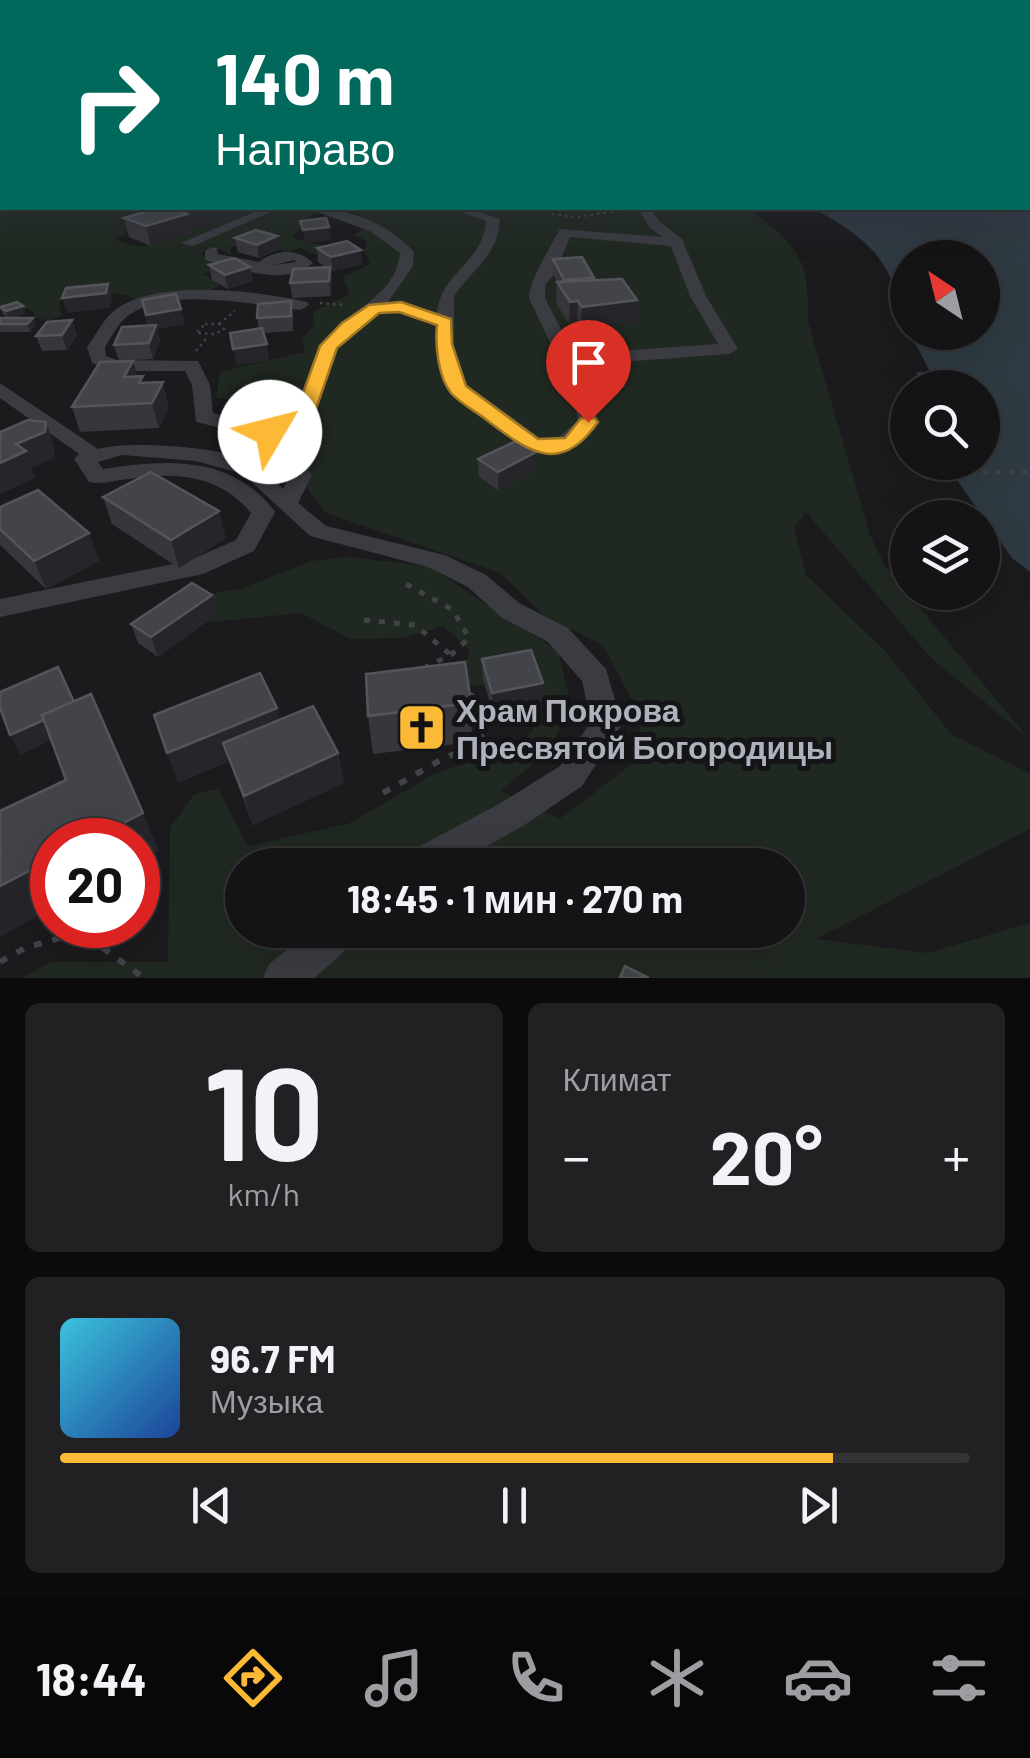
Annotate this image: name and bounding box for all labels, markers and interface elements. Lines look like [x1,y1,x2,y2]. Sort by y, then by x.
text: 140 m [215,35,394,119]
icon: right [50,40,180,170]
text: Направо [215,120,395,174]
north arrow [890,240,1000,350]
map controls [890,240,1000,610]
pin [546,320,631,423]
icon: arrive [561,335,616,390]
button: search [890,370,1000,480]
position arrow [218,380,322,484]
button: layers [890,500,1000,610]
place label: Храм Покрова Пресвятой Богородицы [456,690,833,766]
church icon: Храм Покрова Пресвятой Богородицы [395,701,447,753]
speed limit sign: 20 [30,818,160,948]
text: 18:45 · 1 мин · 270 m [347,875,683,921]
text: 10 [204,1031,324,1187]
text: Климат [563,1059,671,1097]
text: 20° [710,1110,823,1200]
text: − [563,1122,590,1188]
text: + [942,1122,970,1188]
text: km/h [228,1174,300,1212]
text: 96.7 FM [210,1335,336,1381]
text: Музыка [210,1381,323,1419]
icon: previous [184,1478,239,1533]
icon: pause [487,1478,542,1533]
icon: next [791,1478,846,1533]
icon: directions [218,1643,288,1713]
icon: music [359,1643,429,1713]
icon: phone [501,1643,571,1713]
icon: climate [642,1643,712,1713]
icon: car [783,1643,853,1713]
icon: filters [924,1643,994,1713]
text: 18:44 [36,1651,147,1705]

